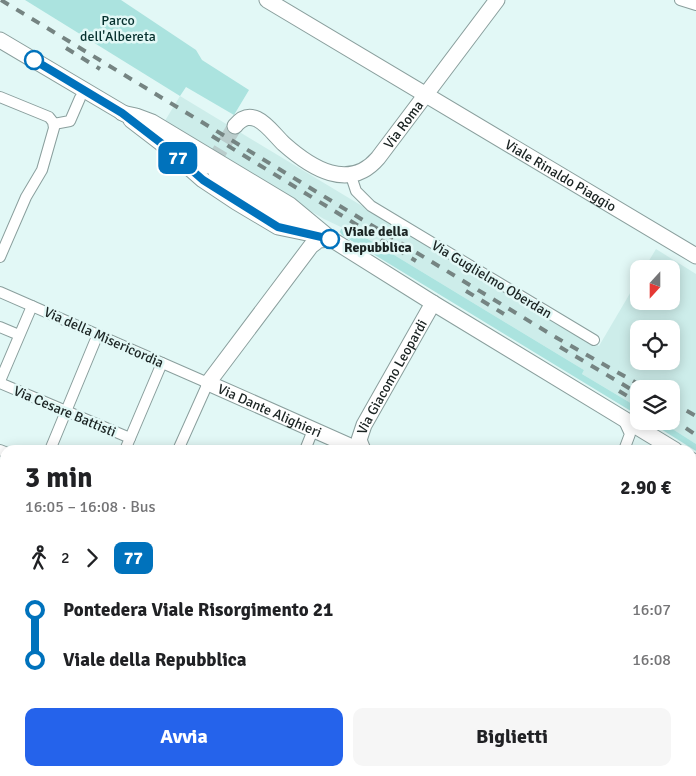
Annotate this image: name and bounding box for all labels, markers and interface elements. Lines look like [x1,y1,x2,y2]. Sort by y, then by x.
park label: Parco dell'Albereta [80,12,156,45]
unlabelled marker [24,50,44,70]
street label: Via Roma [380,97,427,152]
street label: Viale Rinaldo Piaggio [502,136,619,215]
line badge: 77 [156,142,200,174]
text: 77 [168,147,188,169]
place label: Viale della Repubblica [344,223,412,256]
marker: Viale della Repubblica [320,229,340,249]
street label: Via Guglielmo Oberdan [429,237,555,322]
north arrow [630,260,680,310]
map controls [630,260,680,430]
street label: Via della Misericordia [41,303,166,372]
street label: Via Giacomo Leopardi [353,317,431,437]
button: locate [630,320,680,370]
street label: Via Dante Alighieri [215,380,324,441]
button: layers [630,380,680,430]
street label: Via Cesare Battisti [11,382,119,441]
text: 3 min [25,461,93,495]
text: 2.90 € [620,476,671,500]
text: 16:05 – 16:08 · Bus [25,497,156,517]
icon: walk [25,544,53,572]
icon: forward [78,544,106,572]
text: 77 [124,547,143,569]
text: 2 [61,548,70,568]
text: Pontedera Viale Risorgimento 21 [63,598,333,622]
text: 16:07 [632,600,671,620]
text: Viale della Repubblica [63,648,247,672]
text: 16:08 [632,650,671,670]
button: Avvia [25,708,343,766]
button: Biglietti [353,708,671,766]

